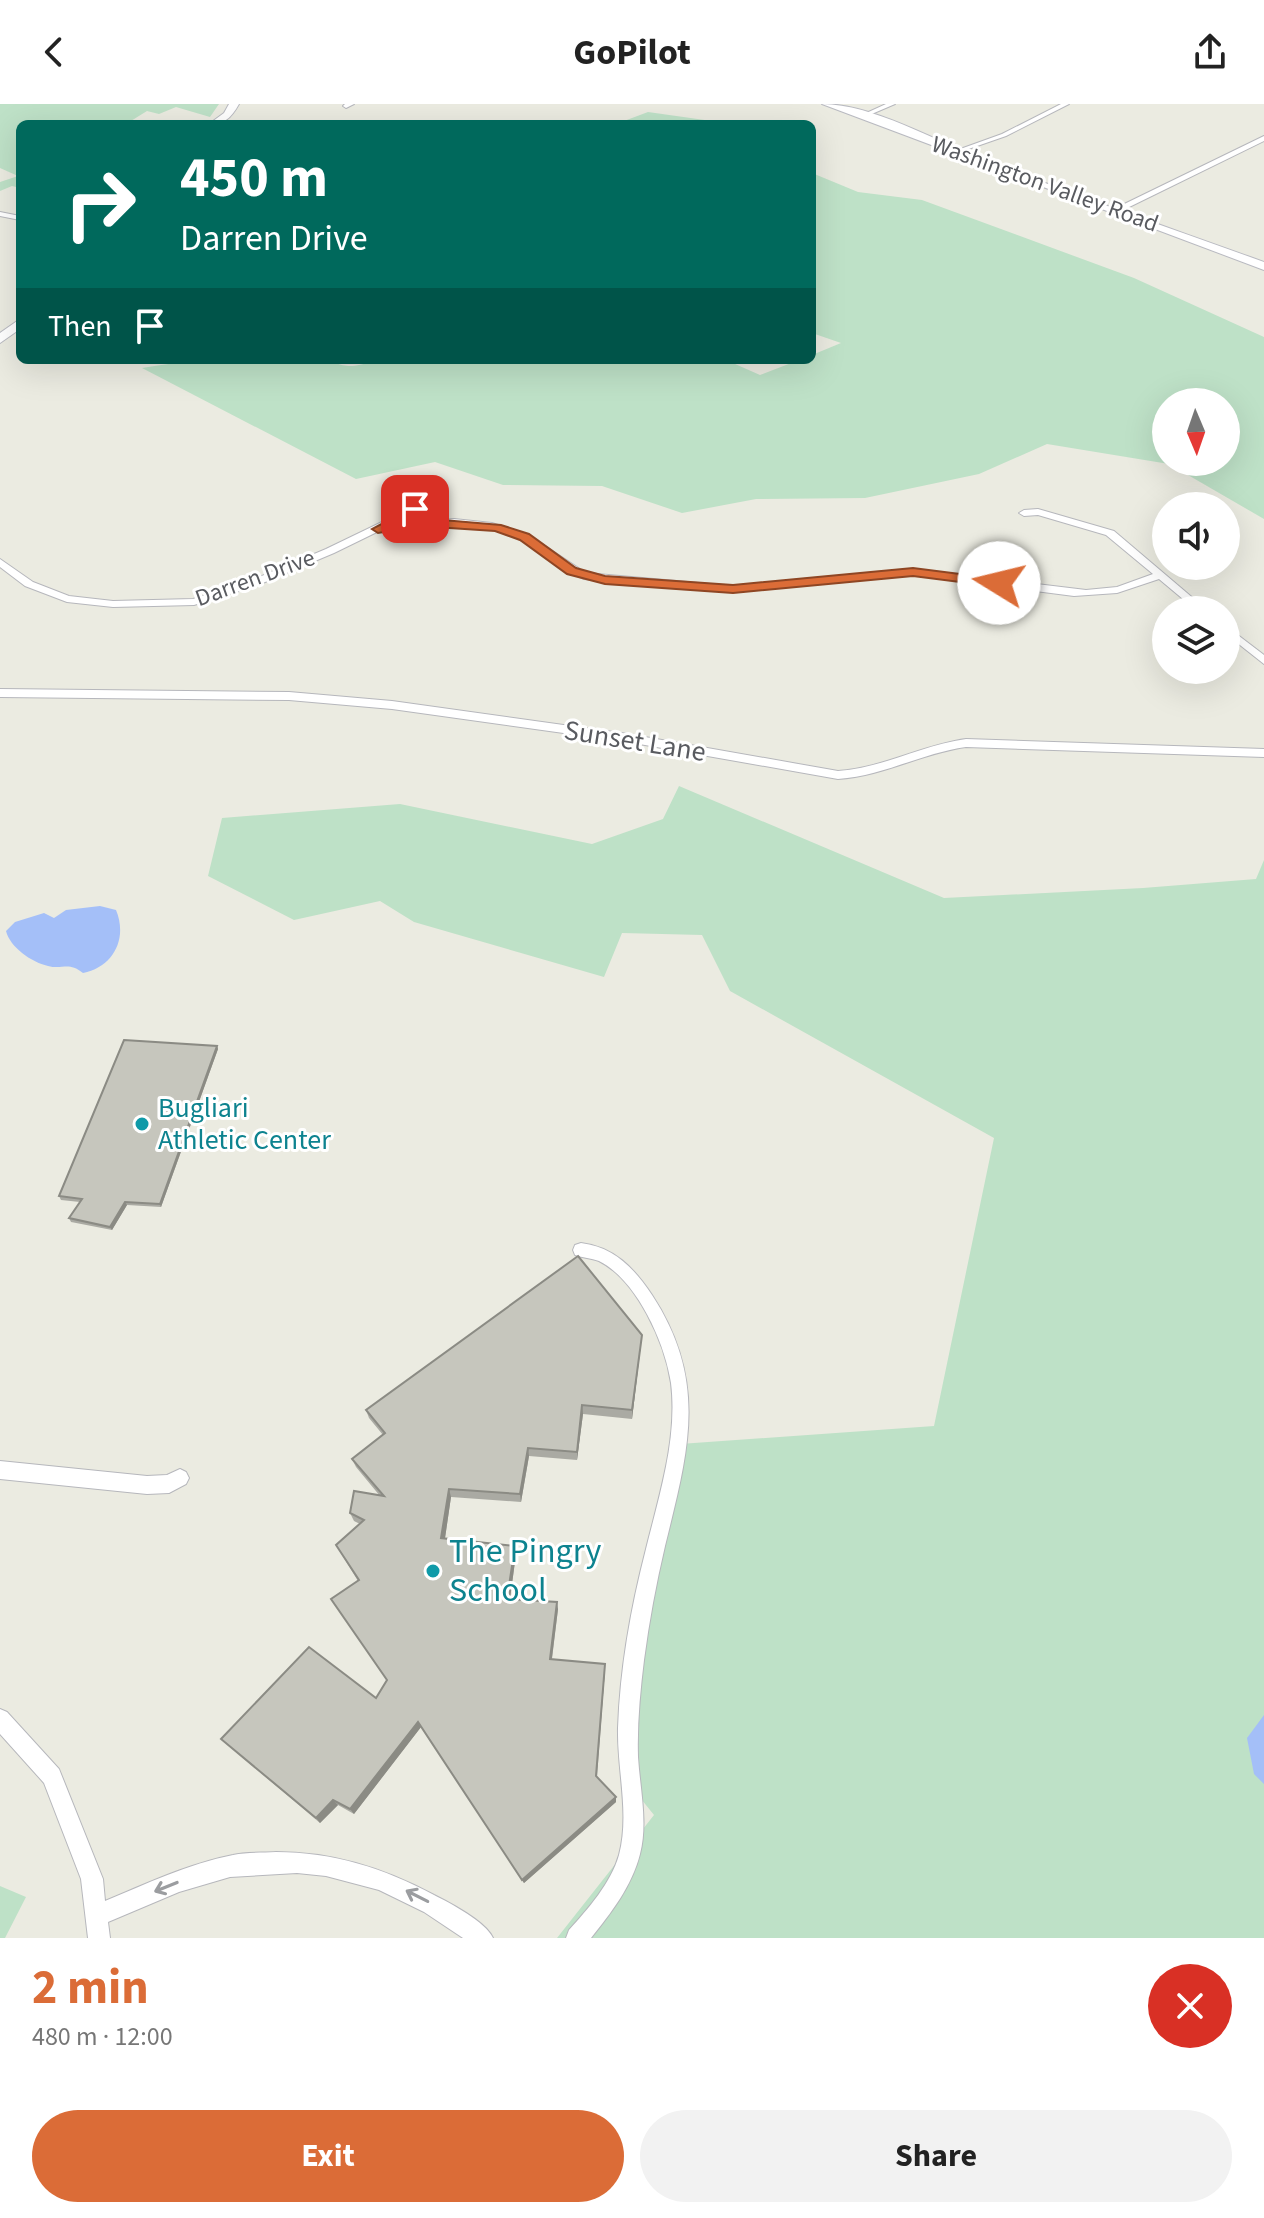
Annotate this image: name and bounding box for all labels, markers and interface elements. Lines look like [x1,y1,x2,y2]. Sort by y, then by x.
text: GoPilot [573,27,691,78]
icon: back [32,30,76,74]
icon: share [1188,30,1232,74]
street label: Washington Valley Road [927,127,1163,241]
text: 450 m [180,139,328,218]
icon: right [48,152,152,256]
text: Darren Drive [180,213,368,264]
icon: arrive [128,304,172,348]
text: Then [48,305,112,348]
north arrow [1152,388,1240,476]
map controls [1152,388,1240,684]
pin [381,475,449,543]
icon: arrive [393,487,437,531]
button: sound [1152,492,1240,580]
street label: Darren Drive [190,540,320,616]
position arrow [957,541,1041,625]
button: layers [1152,596,1240,684]
street label: Sunset Lane [561,710,709,772]
place label: Bugliari Athletic Center [158,1088,331,1160]
marker: Bugliari Athletic Center [133,1115,151,1133]
place label: The Pingry School [449,1527,601,1615]
marker: The Pingry School [424,1562,442,1580]
one-way arrow [154,1880,179,1895]
one-way arrow [405,1888,429,1903]
text: 2 min [32,1954,149,2022]
button: close [1148,1964,1232,2048]
text: 480 m · 12:00 [32,2018,173,2055]
button: Exit [32,2110,624,2202]
button: Share [640,2110,1232,2202]

